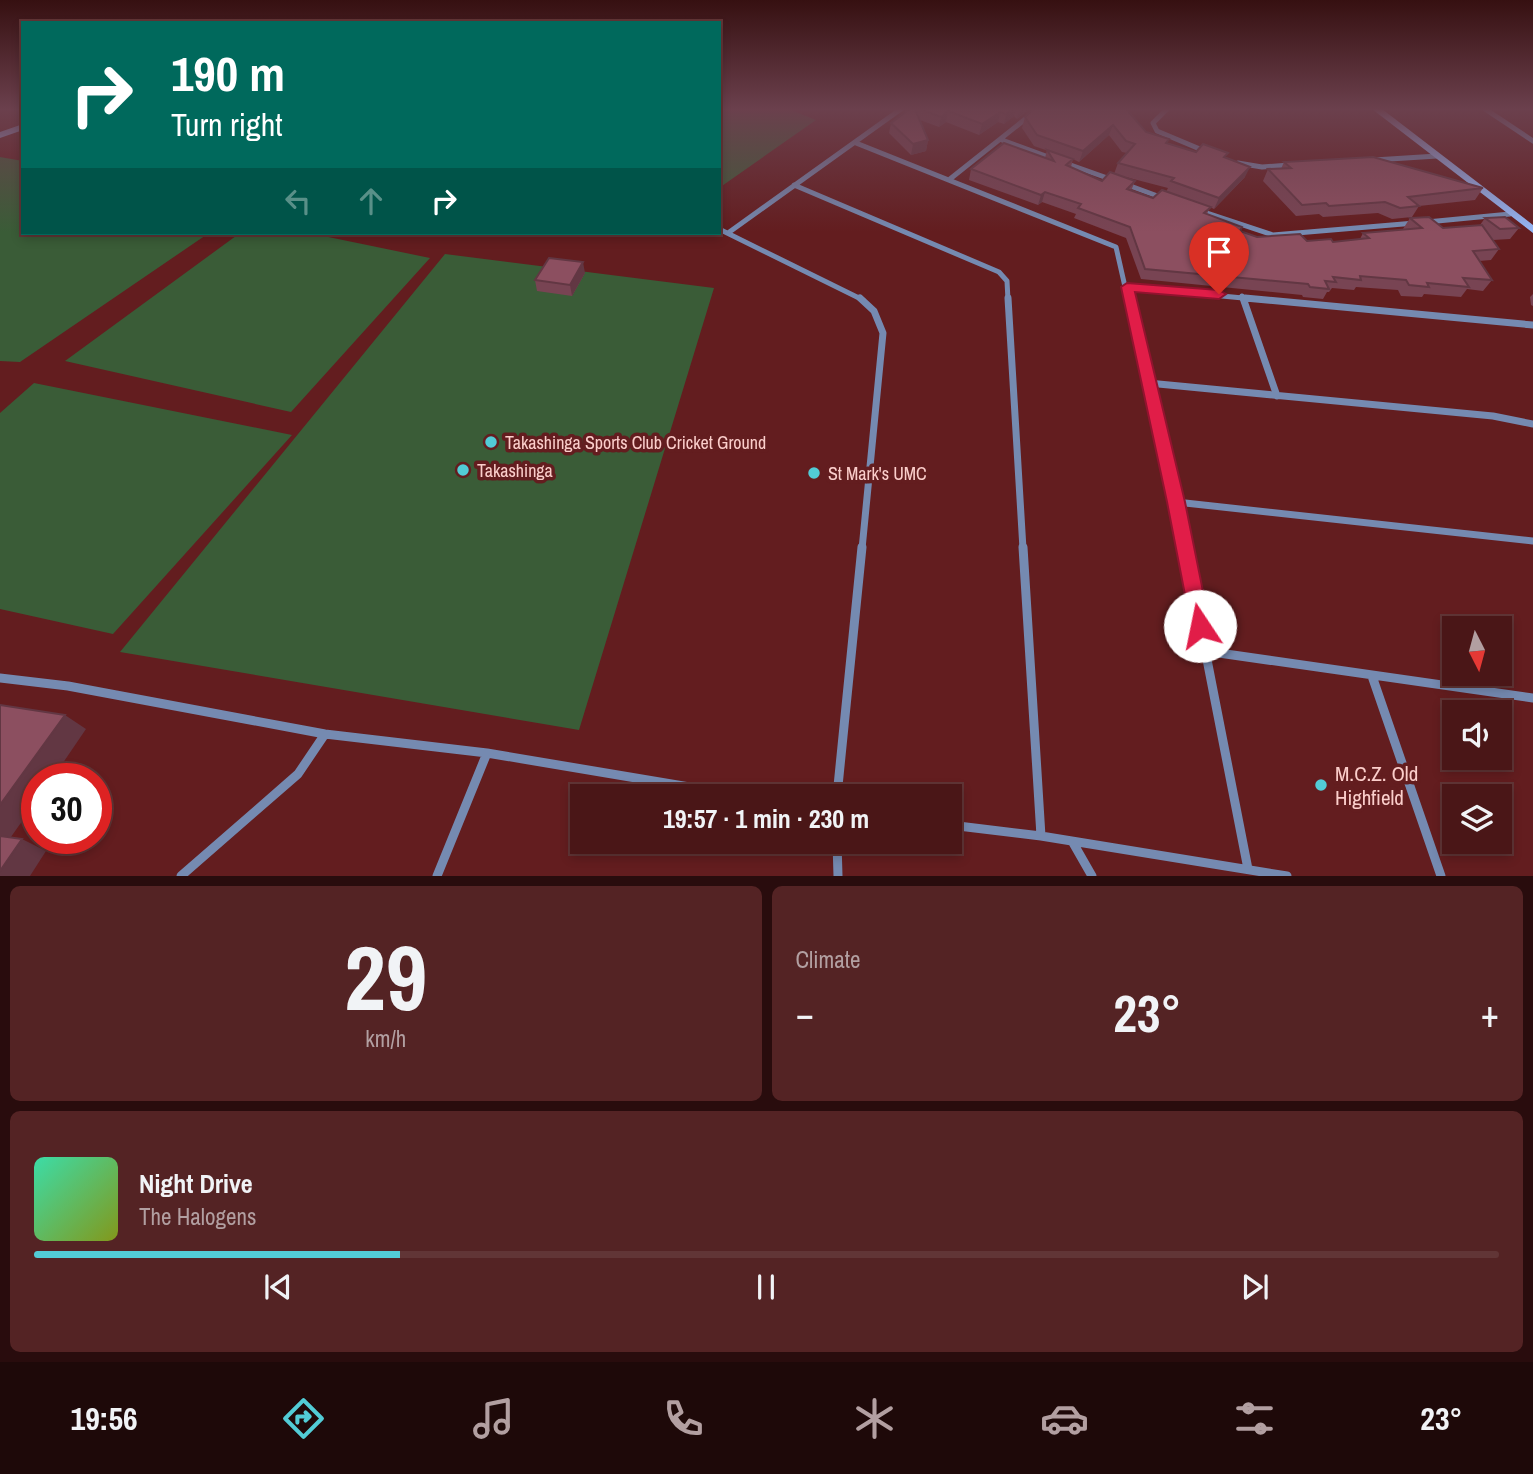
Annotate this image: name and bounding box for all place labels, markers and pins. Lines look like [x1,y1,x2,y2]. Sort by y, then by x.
pin [1189,222,1249,294]
place label: Takashinga Sports Club Cricket Ground [505,430,766,455]
marker: Takashinga Sports Club Cricket Ground [483,434,499,450]
place label: Takashinga [477,458,553,483]
place label: St Mark's UMC [828,461,927,486]
marker: Takashinga [455,462,471,478]
marker: St Mark's UMC [806,465,822,481]
place label: M.C.Z. Old Highfield [1335,759,1418,812]
marker: M.C.Z. Old Highfield [1313,777,1329,793]

